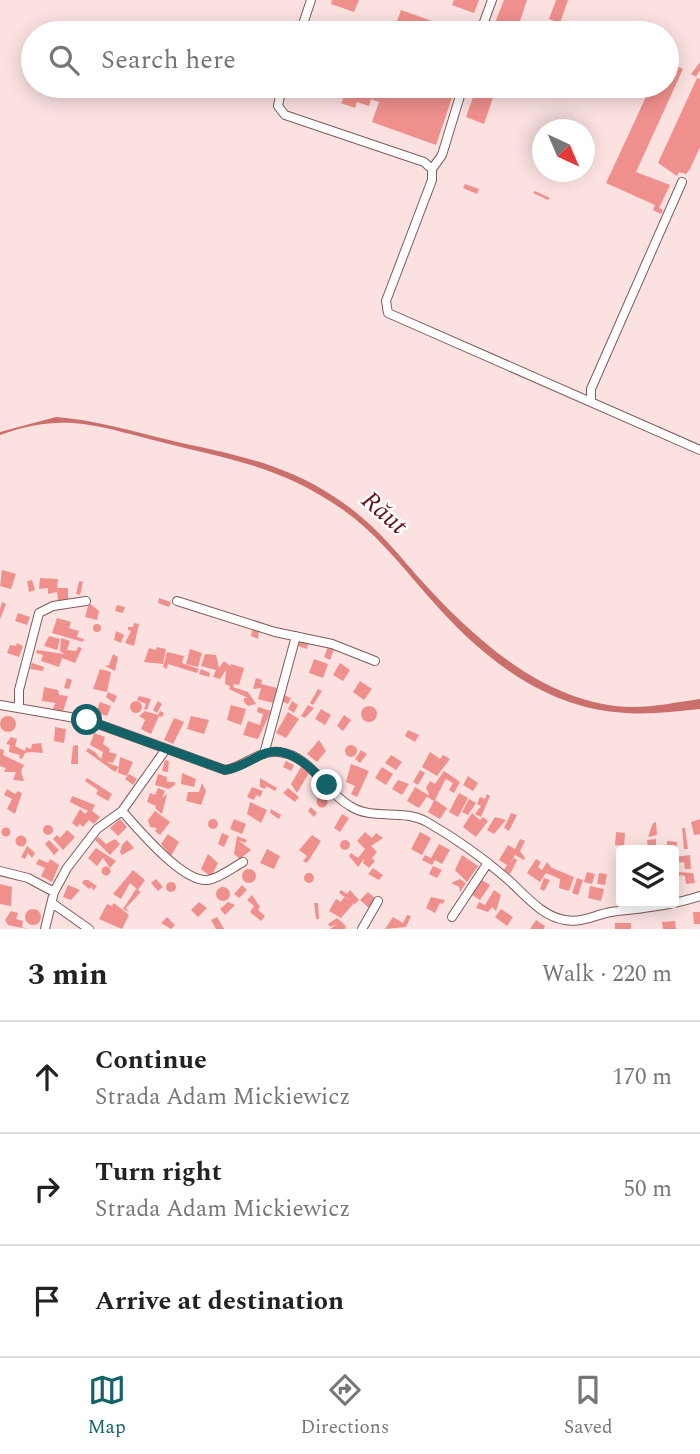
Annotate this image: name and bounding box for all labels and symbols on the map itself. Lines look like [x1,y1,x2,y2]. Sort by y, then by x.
north arrow [532,119,595,182]
water label: Răut [352,481,417,545]
route start [71,704,102,735]
route end [311,769,342,800]

